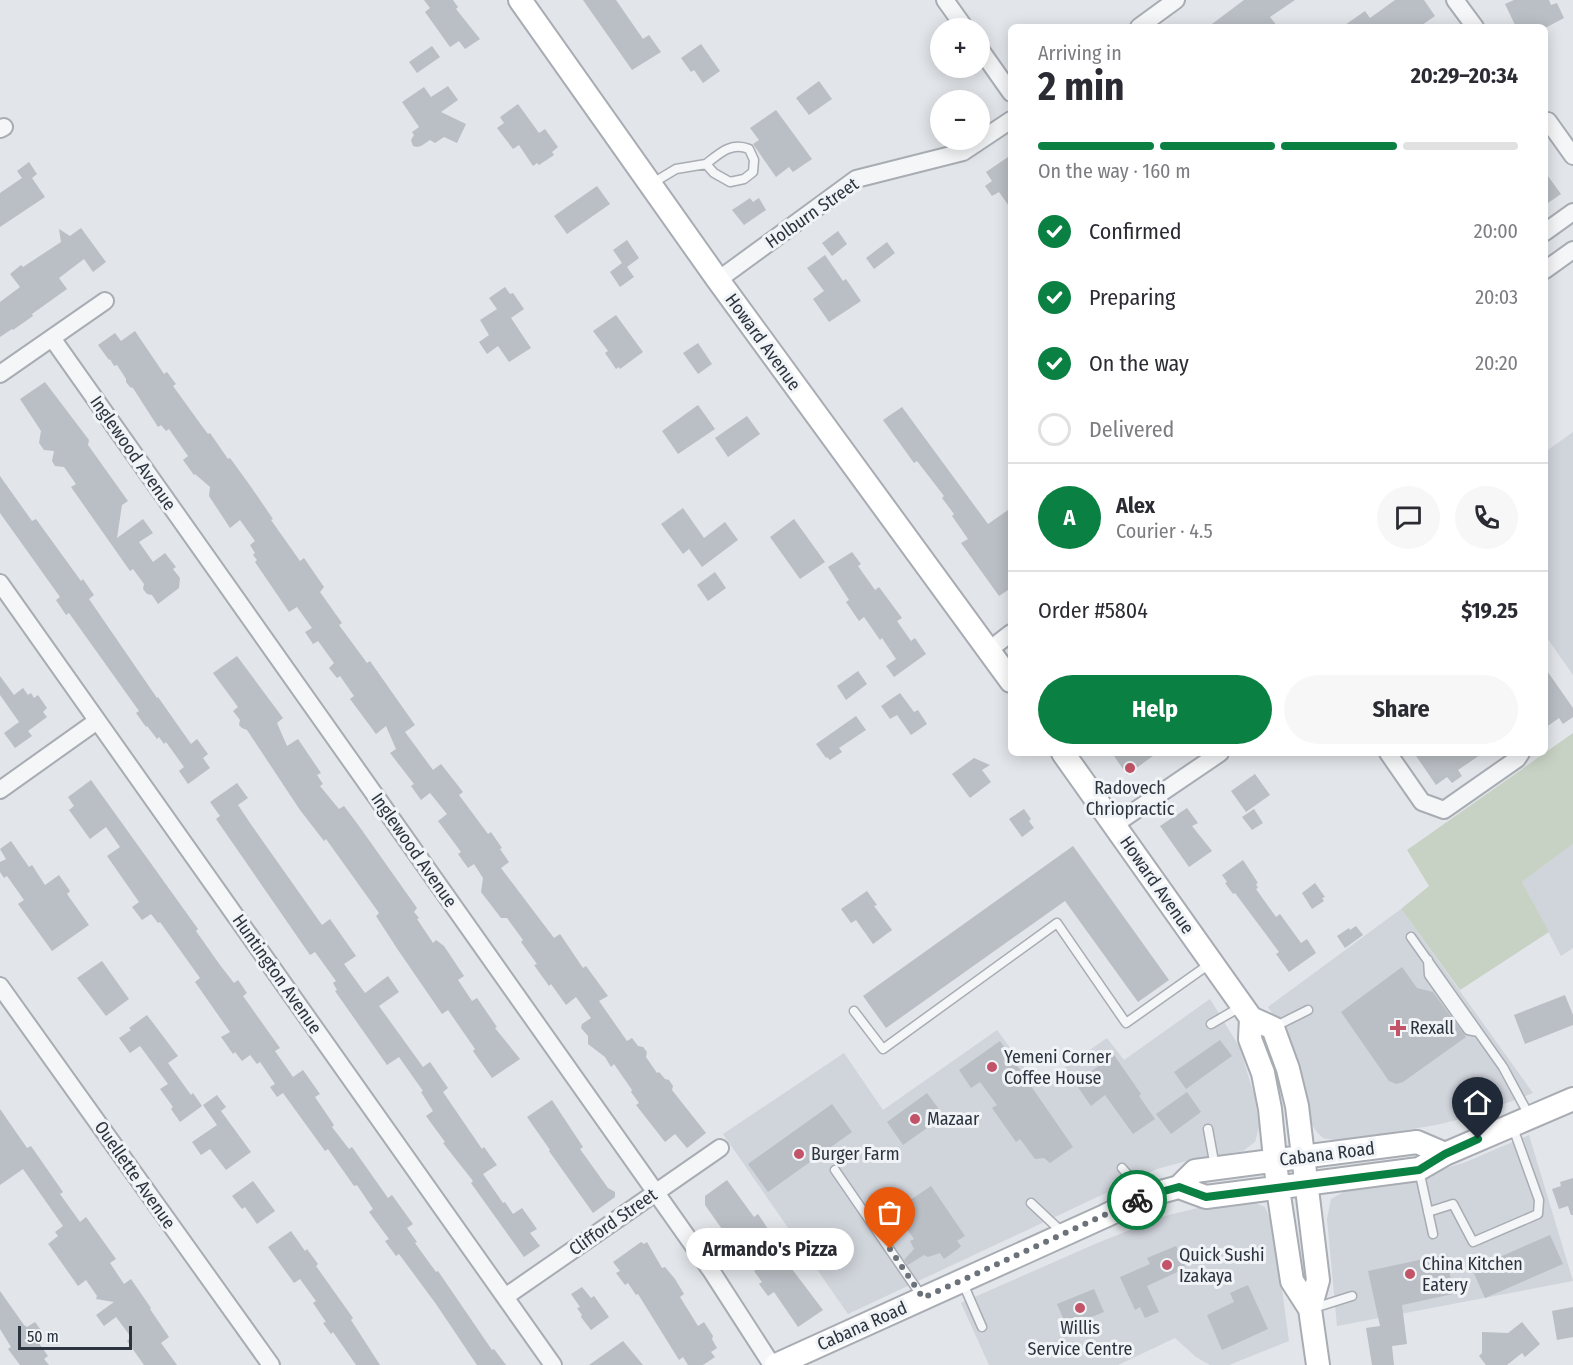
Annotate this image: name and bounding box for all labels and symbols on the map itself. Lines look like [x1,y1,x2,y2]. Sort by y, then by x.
street label: Holburn Street [761,173,863,253]
street label: Howard Avenue [720,289,806,395]
street label: Inglewood Avenue [85,391,181,515]
marker: Radovech Chriopractic [1123,761,1137,775]
place label: Radovech Chriopractic [1086,777,1175,820]
street label: Inglewood Avenue [366,788,462,912]
street label: Howard Avenue [1115,832,1199,938]
street label: Huntington Avenue [228,910,327,1038]
place label: Rexall [1410,1017,1454,1039]
marker: Rexall [1391,1021,1405,1035]
place label: Yemeni Corner Coffee House [1004,1046,1112,1089]
marker: Yemeni Corner Coffee House [985,1060,999,1074]
pin [1452,1077,1503,1139]
place label: Mazaar [927,1108,980,1130]
marker: Mazaar [908,1112,922,1126]
street label: Ouellette Avenue [90,1117,180,1233]
street label: Cabana Road [1278,1137,1376,1171]
place label: Burger Farm [811,1143,900,1165]
marker: Burger Farm [792,1147,806,1161]
courier [1107,1170,1167,1230]
street label: Clifford Street [565,1184,661,1260]
pin [864,1187,915,1249]
callout: Armando's Pizza [686,1228,854,1270]
place label: Quick Sushi Izakaya [1179,1244,1265,1287]
place label: China Kitchen Eatery [1422,1253,1523,1296]
marker: Quick Sushi Izakaya [1160,1258,1174,1272]
marker: China Kitchen Eatery [1403,1267,1417,1281]
street label: Cabana Road [814,1296,910,1356]
marker: Willis Service Centre [1073,1301,1087,1315]
place label: Willis Service Centre [1028,1317,1133,1360]
scale bar [18,1323,132,1350]

